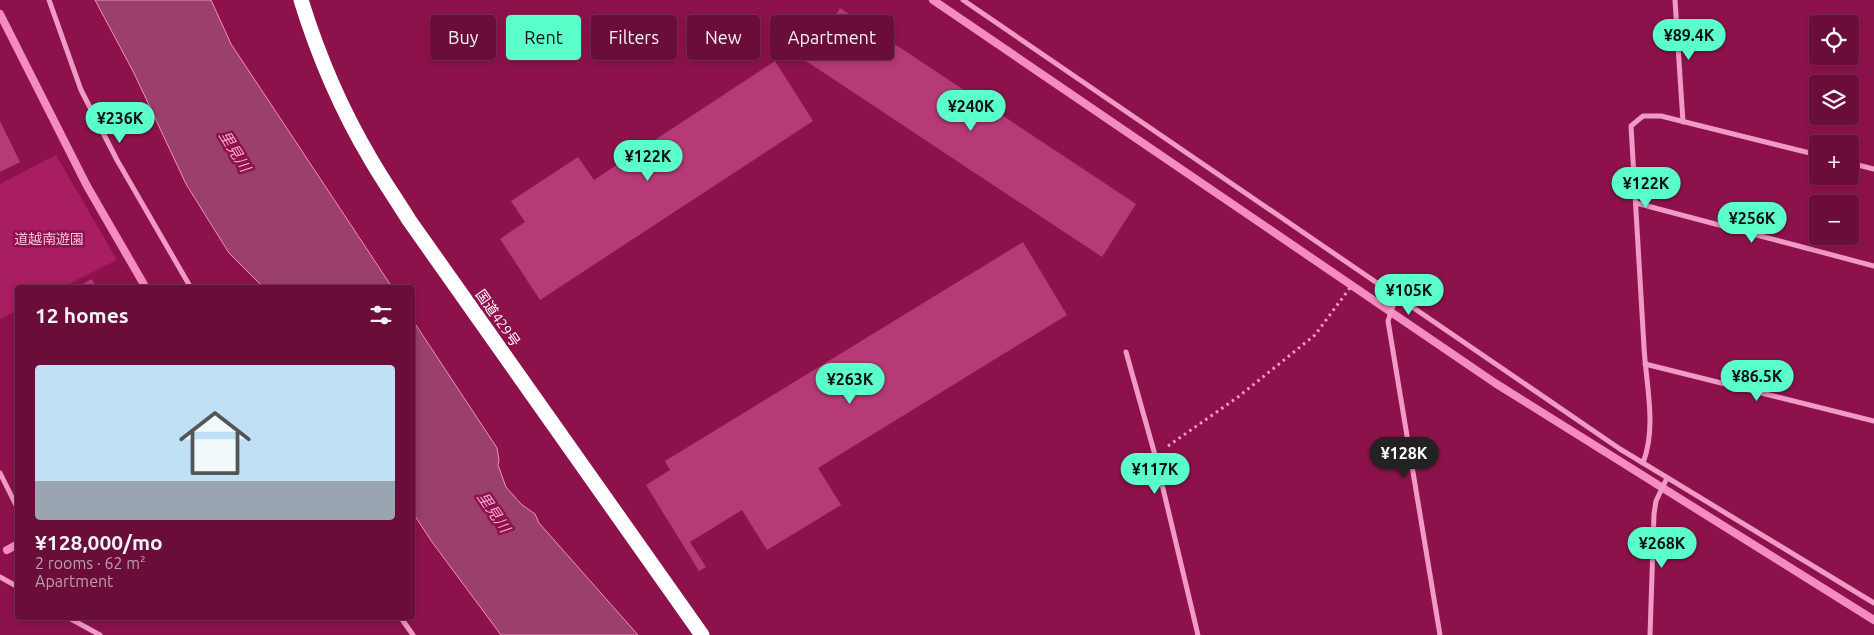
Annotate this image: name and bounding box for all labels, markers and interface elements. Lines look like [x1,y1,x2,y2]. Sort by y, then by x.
chip: Buy [430,15,496,60]
chip: Rent [506,15,581,60]
chip: Filters [591,15,677,60]
chip: New [687,15,760,60]
chip: Apartment [770,15,894,60]
map controls [1809,15,1859,245]
button: locate [1809,15,1859,65]
pin: ¥89.4K [1648,18,1730,61]
text: ¥89.4K [1664,26,1714,44]
button: layers [1809,75,1859,125]
pin: ¥240K [936,90,1006,132]
text: ¥240K [948,97,994,115]
pin: ¥236K [85,102,155,144]
text: ¥236K [97,109,143,127]
water label: 里見川 [216,127,255,176]
button: + [1809,135,1859,185]
pin: ¥122K [613,140,683,182]
text: ¥122K [625,147,671,165]
pin: ¥122K [1611,166,1681,209]
text: ¥122K [1623,174,1669,192]
button: − [1809,195,1859,245]
pin: ¥256K [1717,202,1787,244]
text: ¥256K [1729,209,1775,227]
park label: 道越南遊園 [14,231,84,247]
pin: ¥105K [1374,274,1444,316]
text: ¥105K [1386,281,1432,299]
street label: 国道429号 [473,287,523,349]
icon: filters [367,301,395,329]
text: 12 homes [35,303,129,327]
pin: ¥86.5K [1716,360,1798,402]
pin: ¥263K [815,362,885,405]
text: ¥86.5K [1732,367,1782,385]
text: ¥263K [827,370,873,388]
icon: home [170,398,260,488]
pin: ¥128K [1369,436,1439,479]
text: ¥128K [1381,444,1427,462]
pin: ¥117K [1120,452,1190,495]
text: ¥117K [1132,460,1178,478]
water label: 里見川 [474,489,515,537]
pin: ¥268K [1627,526,1697,569]
text: ¥128,000/mo [35,530,163,554]
text: ¥268K [1639,534,1685,552]
text: 2 rooms · 62 m² [35,554,146,572]
text: Apartment [35,572,113,590]

